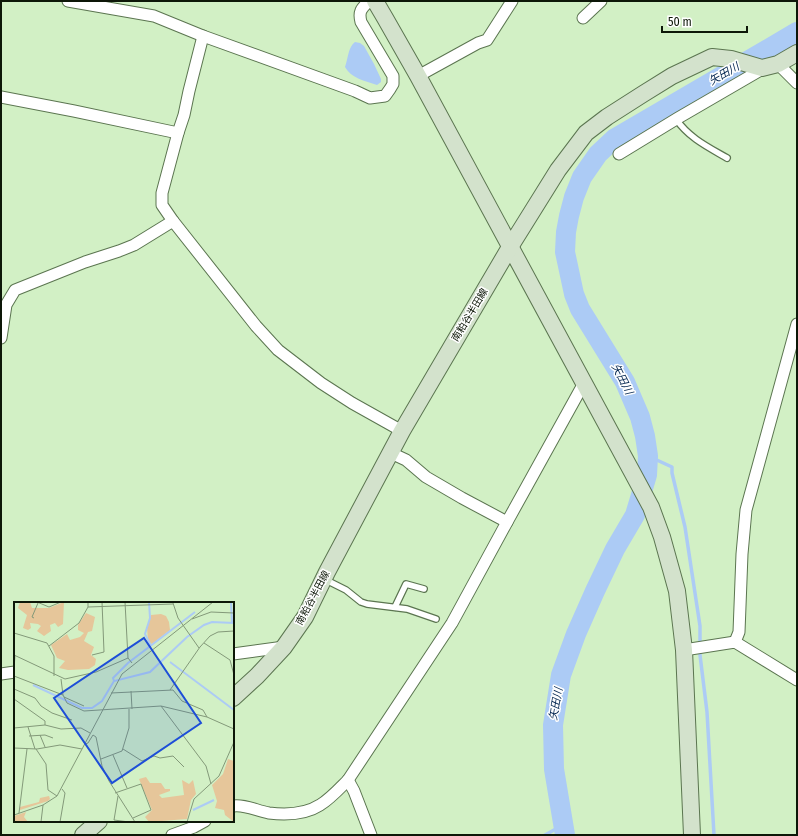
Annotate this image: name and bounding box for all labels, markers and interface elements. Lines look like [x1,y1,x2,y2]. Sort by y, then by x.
scale bar [662,8,747,34]
text: 50 m [668,15,692,29]
water label: 矢田川 [706,60,742,88]
street label: 南粕谷半田線 [449,286,491,344]
water label: 矢田川 [609,361,636,398]
street label: 南粕谷半田線 [294,569,332,627]
inset map [14,602,234,822]
water label: 矢田川 [547,686,565,721]

